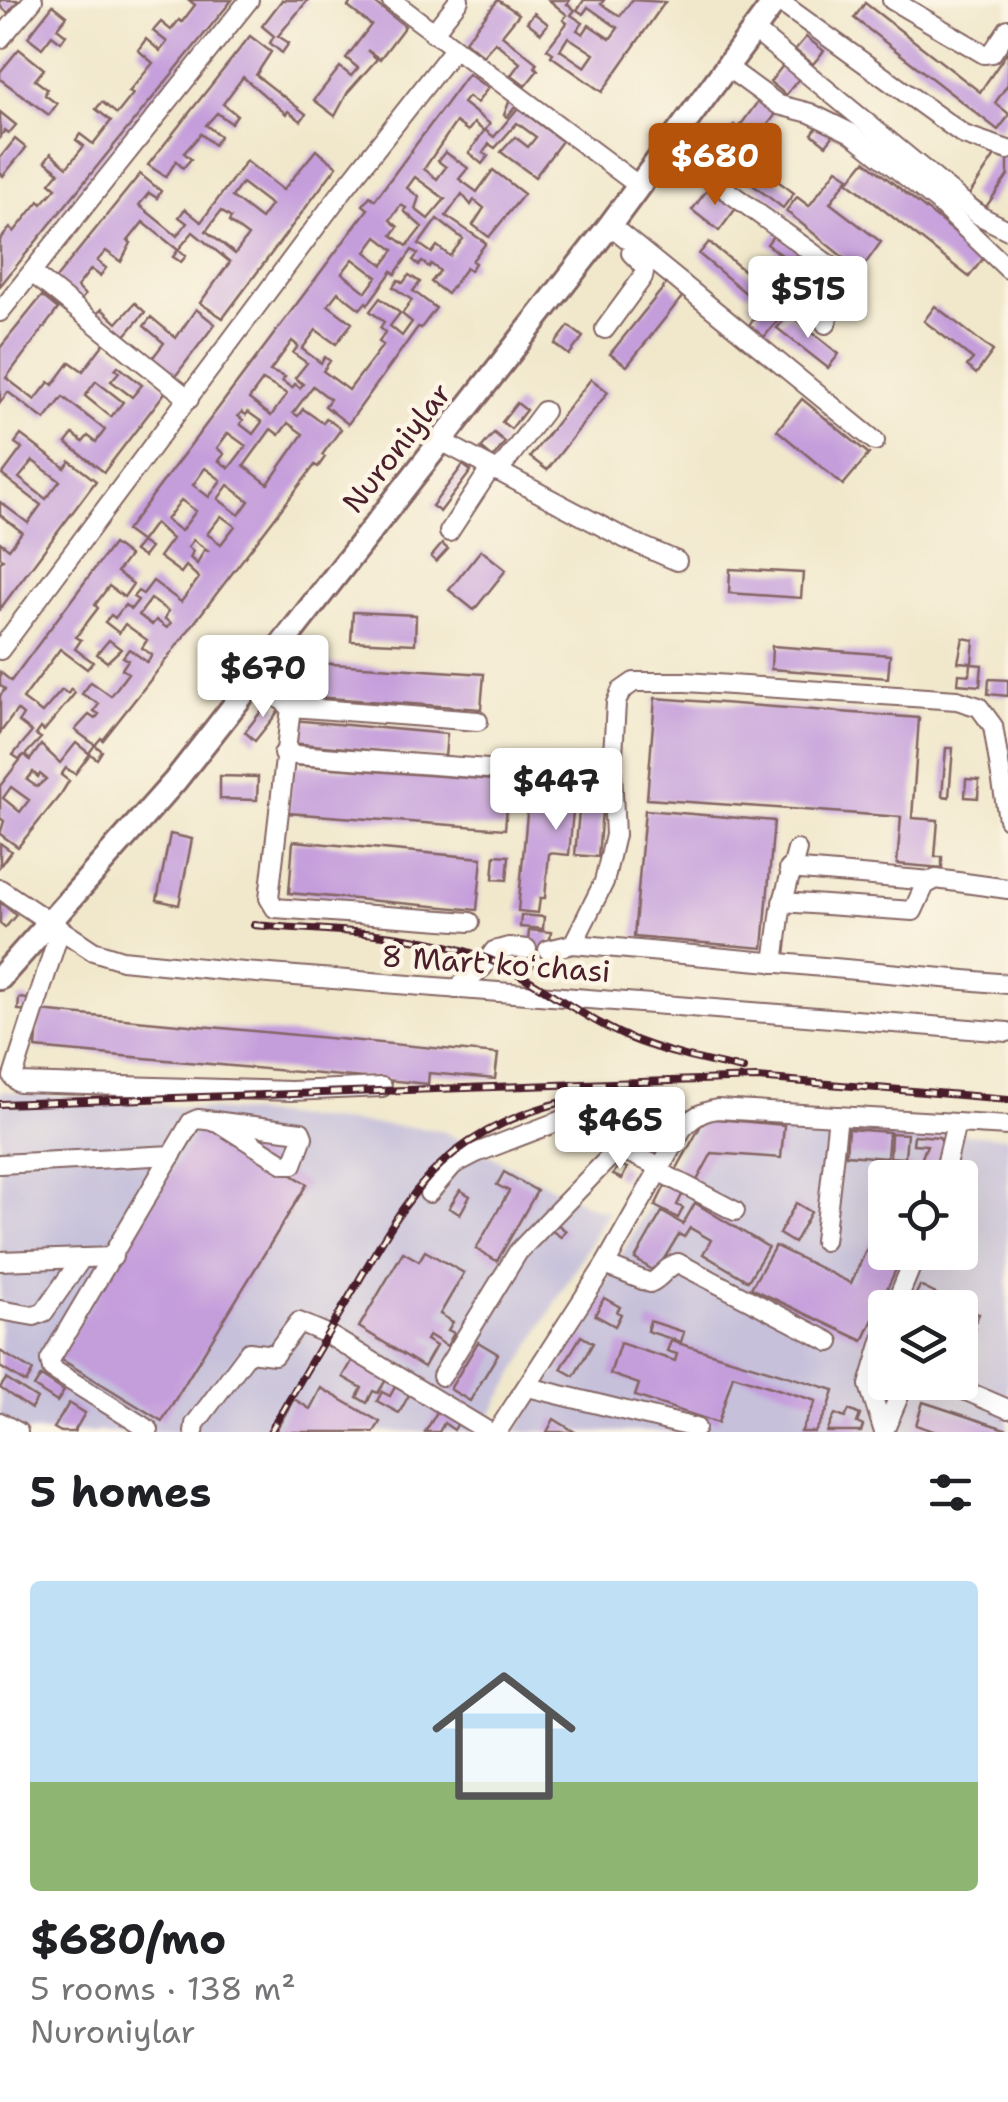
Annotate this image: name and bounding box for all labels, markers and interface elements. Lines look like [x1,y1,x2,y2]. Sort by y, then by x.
pin: $680 [656,123,774,208]
text: $680 [671,134,759,177]
pin: $515 [749,256,867,341]
text: $515 [770,267,846,310]
street label: Nuroniylar [333,374,461,522]
pin: $670 [204,635,322,720]
text: $670 [219,646,307,689]
pin: $447 [497,748,615,833]
text: $447 [512,759,600,802]
street label: 8 Mart koʻchasi [380,935,612,992]
pin: $465 [561,1087,679,1172]
text: $465 [577,1098,663,1141]
map controls [868,1160,978,1400]
button: locate [868,1160,978,1270]
button: layers [868,1290,978,1400]
text: 5 homes [30,1464,211,1520]
icon: filters [923,1465,978,1520]
icon: home [414,1646,594,1826]
text: $680/mo [30,1911,226,1967]
text: 5 rooms · 138 m² [30,1967,296,2010]
text: Nuroniylar [30,2010,196,2053]

